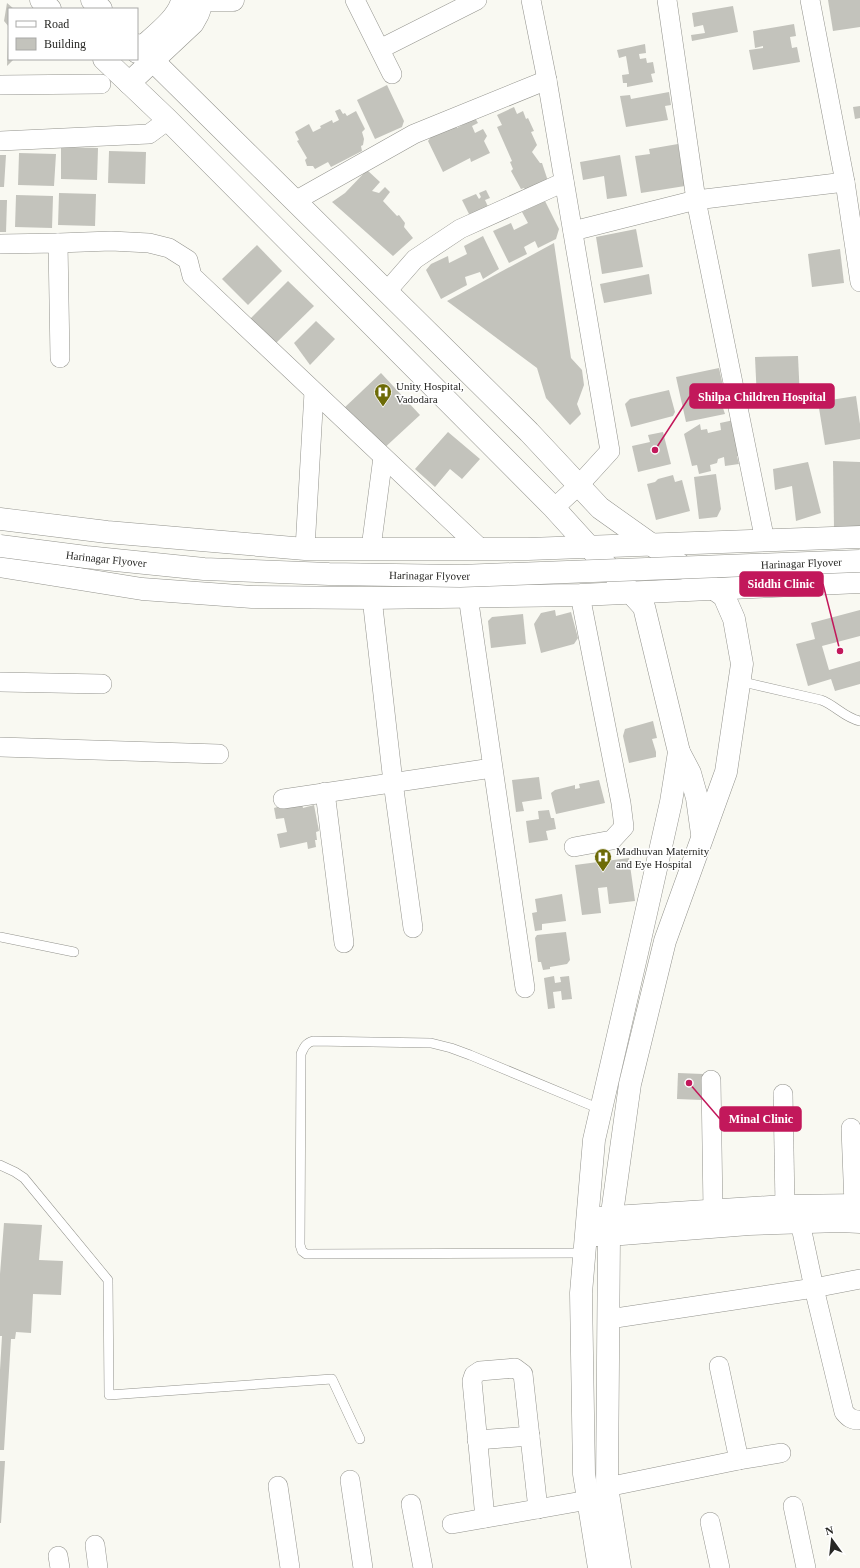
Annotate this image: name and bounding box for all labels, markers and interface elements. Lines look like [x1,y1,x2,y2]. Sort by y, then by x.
legend [8,8,138,60]
text: Road [44,17,69,31]
text: Building [44,37,86,51]
place label: Unity Hospital, Vadodara [396,380,464,405]
hospital icon: Unity Hospital, Vadodara [373,382,393,407]
callout: Shilpa Children Hospital [690,384,834,408]
text: Shilpa Children Hospital [698,390,827,404]
street label: Harinagar Flyover [65,548,147,569]
street label: Harinagar Flyover [761,556,842,571]
street label: Harinagar Flyover [389,569,471,582]
callout: Siddhi Clinic [740,572,823,596]
text: Siddhi Clinic [747,577,815,591]
place label: Madhuvan Maternity and Eye Hospital [616,845,710,870]
hospital icon: Madhuvan Maternity and Eye Hospital [593,847,613,872]
callout: Minal Clinic [720,1107,801,1131]
text: Minal Clinic [729,1112,794,1126]
north arrow [812,1520,852,1560]
text: N [824,1524,835,1537]

